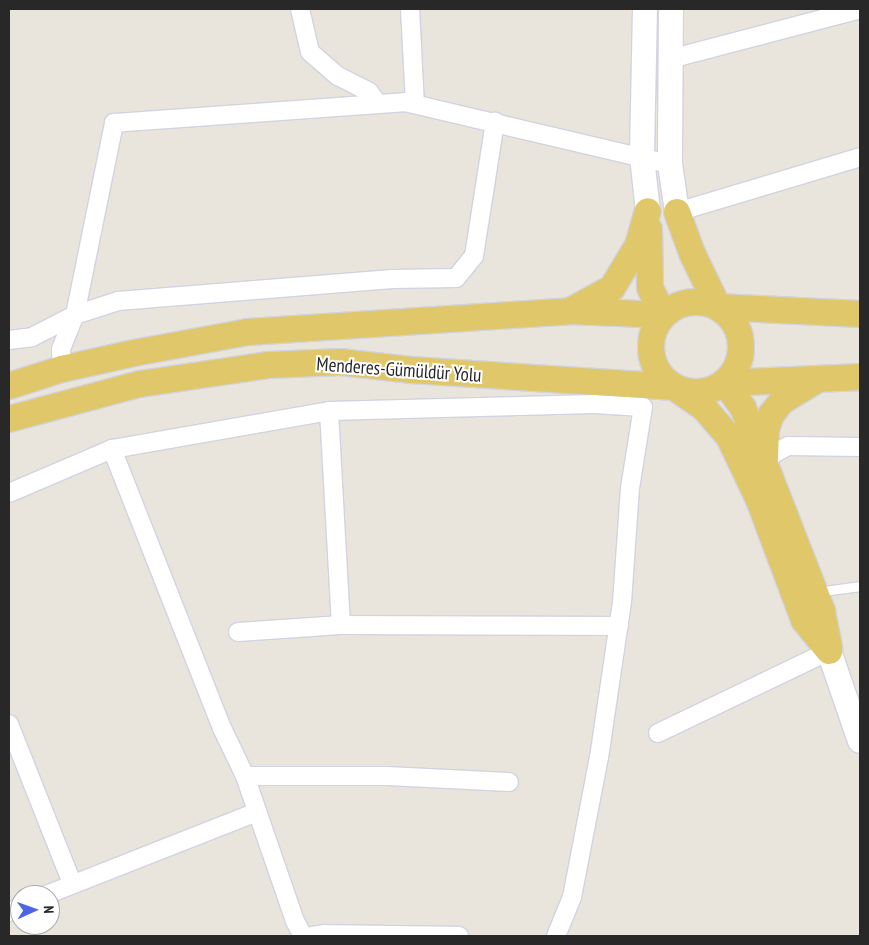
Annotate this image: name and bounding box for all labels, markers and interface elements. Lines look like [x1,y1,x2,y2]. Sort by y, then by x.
street label: Menderes-Gümüldür Yolu [315,353,483,387]
north arrow [10,885,60,935]
text: N [40,905,58,914]

